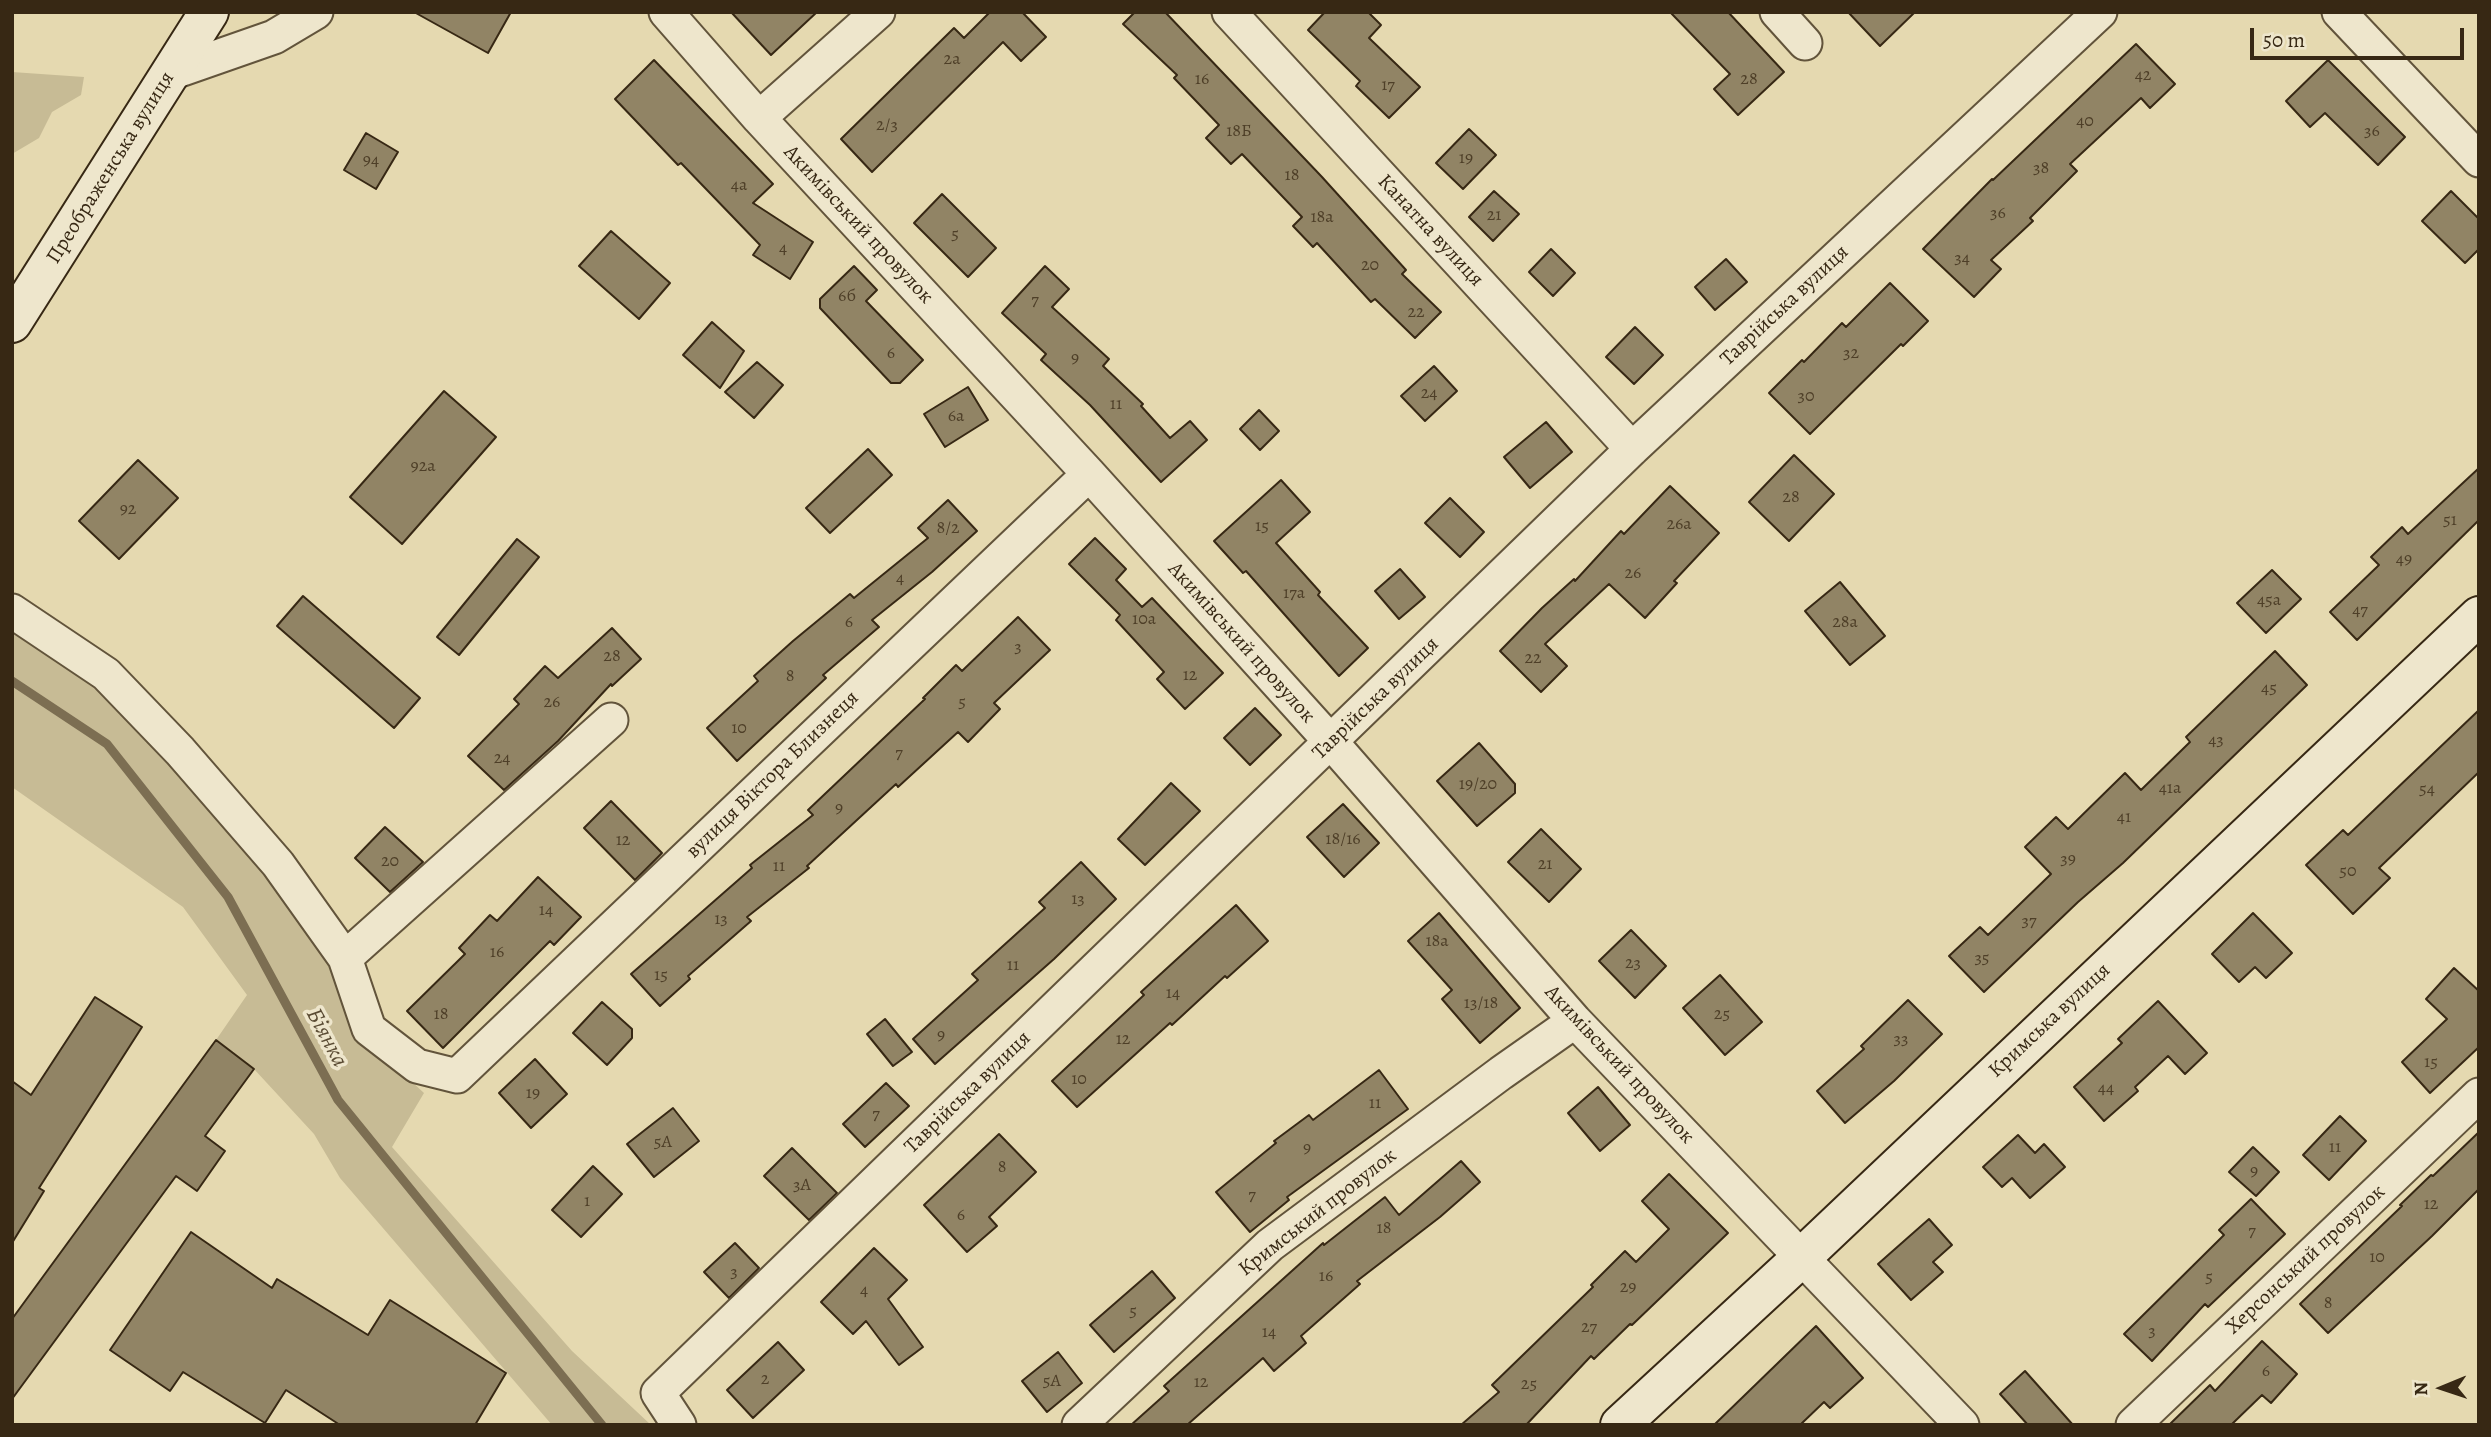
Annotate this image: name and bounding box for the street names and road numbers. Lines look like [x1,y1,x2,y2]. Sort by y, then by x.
street label: Преображенська вулиця [42,67,180,269]
street label: Акимівський провулок [778,140,938,310]
street label: Канатна вулиця [1372,170,1488,292]
street label: Таврійська вулиця [1716,240,1854,372]
street label: Акимівський провулок [1162,557,1320,729]
street label: Таврійська вулиця [1308,632,1444,766]
street label: вулиця Віктора Близнеця [681,686,865,864]
street label: Кримська вулиця [1984,958,2116,1084]
street label: Акимівський провулок [1539,980,1699,1150]
street label: Таврійська вулиця [900,1026,1036,1160]
street label: Кримський провулок [1234,1144,1402,1282]
street label: Херсонський провулок [2221,1180,2391,1340]

